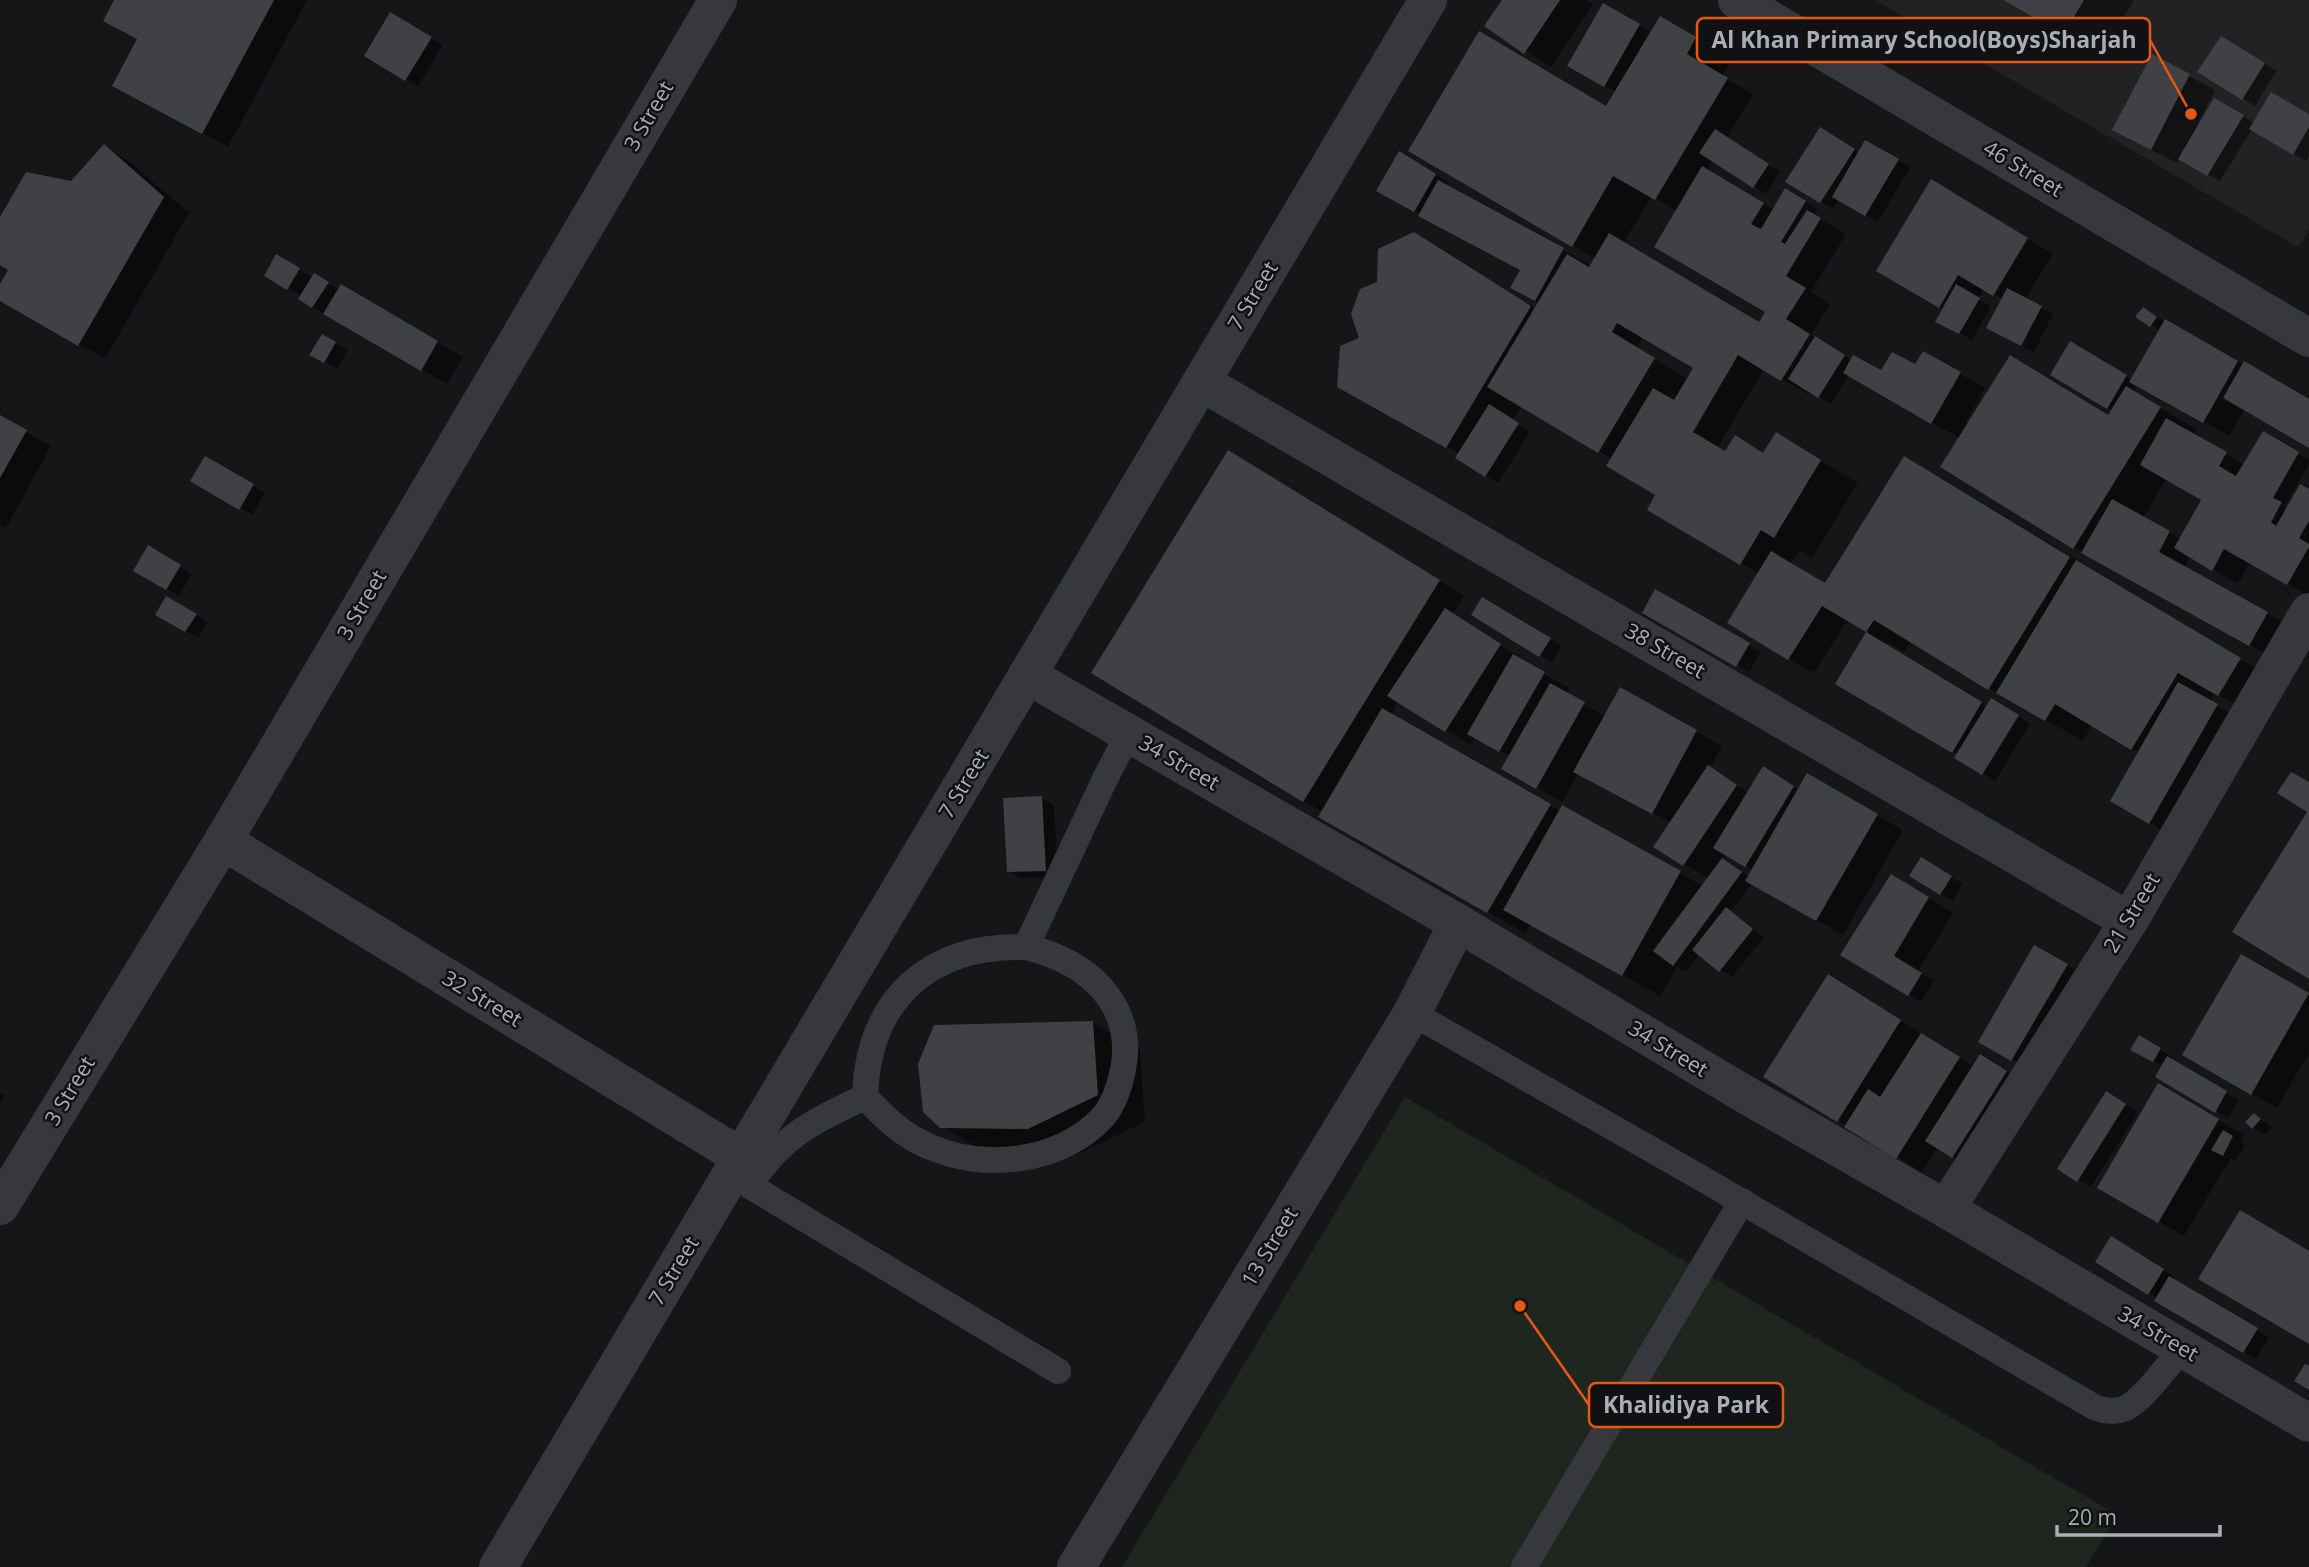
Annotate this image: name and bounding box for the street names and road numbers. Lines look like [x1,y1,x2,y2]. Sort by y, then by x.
street label: 3 Street [617,76,679,155]
street label: 46 Street [1979,133,2068,203]
street label: 7 Street [1221,256,1284,335]
street label: 3 Street [330,565,392,644]
street label: 38 Street [1620,616,1711,684]
street label: 34 Street [1134,728,1225,796]
street label: 7 Street [932,744,995,823]
street label: 21 Street [2096,868,2166,957]
street label: 32 Street [438,963,527,1033]
street label: 34 Street [1624,1013,1713,1083]
street label: 3 Street [38,1051,101,1130]
street label: 13 Street [1234,1202,1304,1291]
street label: 7 Street [642,1231,705,1310]
street label: 34 Street [2113,1299,2204,1367]

